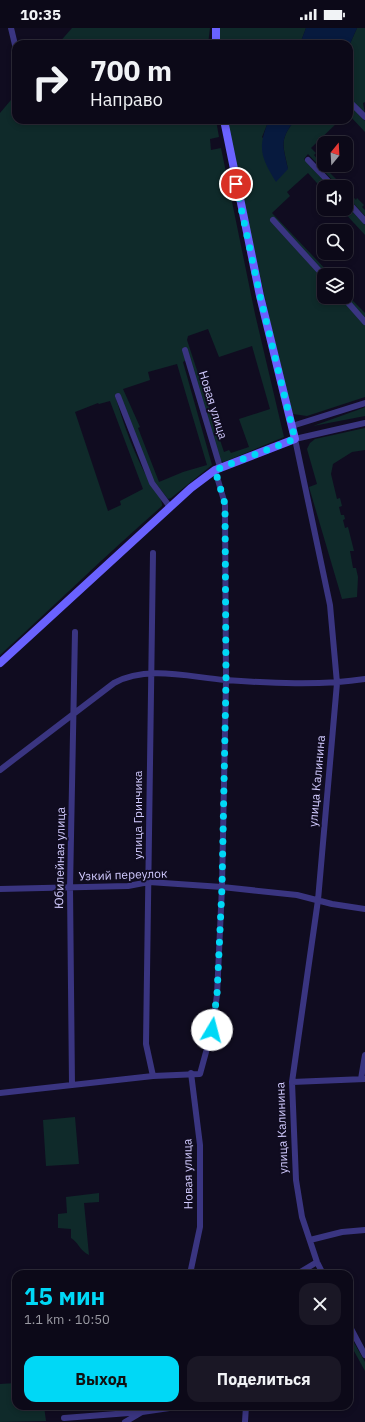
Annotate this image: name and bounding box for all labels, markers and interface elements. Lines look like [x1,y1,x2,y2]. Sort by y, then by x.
text: 10:35 [20,5,61,24]
text: 700 m [90,52,172,89]
icon: right [24,56,76,108]
text: Направо [90,88,163,111]
north arrow [317,136,353,172]
map controls [317,136,353,304]
pin [219,167,253,201]
icon: arrive [225,173,247,195]
button: sound [317,180,353,216]
button: search [317,224,353,260]
button: layers [317,268,353,304]
street label: Новая улица [196,369,231,441]
street label: улица Калинина [305,734,328,827]
street label: улица Гринчика [130,770,145,859]
street label: Юбилейная улица [51,806,68,909]
street label: Узкий переулок [78,865,168,884]
position arrow [191,1009,233,1051]
street label: улица Калинина [272,1081,291,1174]
street label: Новая улица [179,1138,196,1210]
text: 15 мин [24,1280,105,1312]
button: close [299,1283,341,1325]
text: 1.1 km · 10:50 [24,1311,110,1328]
button: Выход [24,1356,179,1402]
button: Поделиться [187,1356,341,1402]

